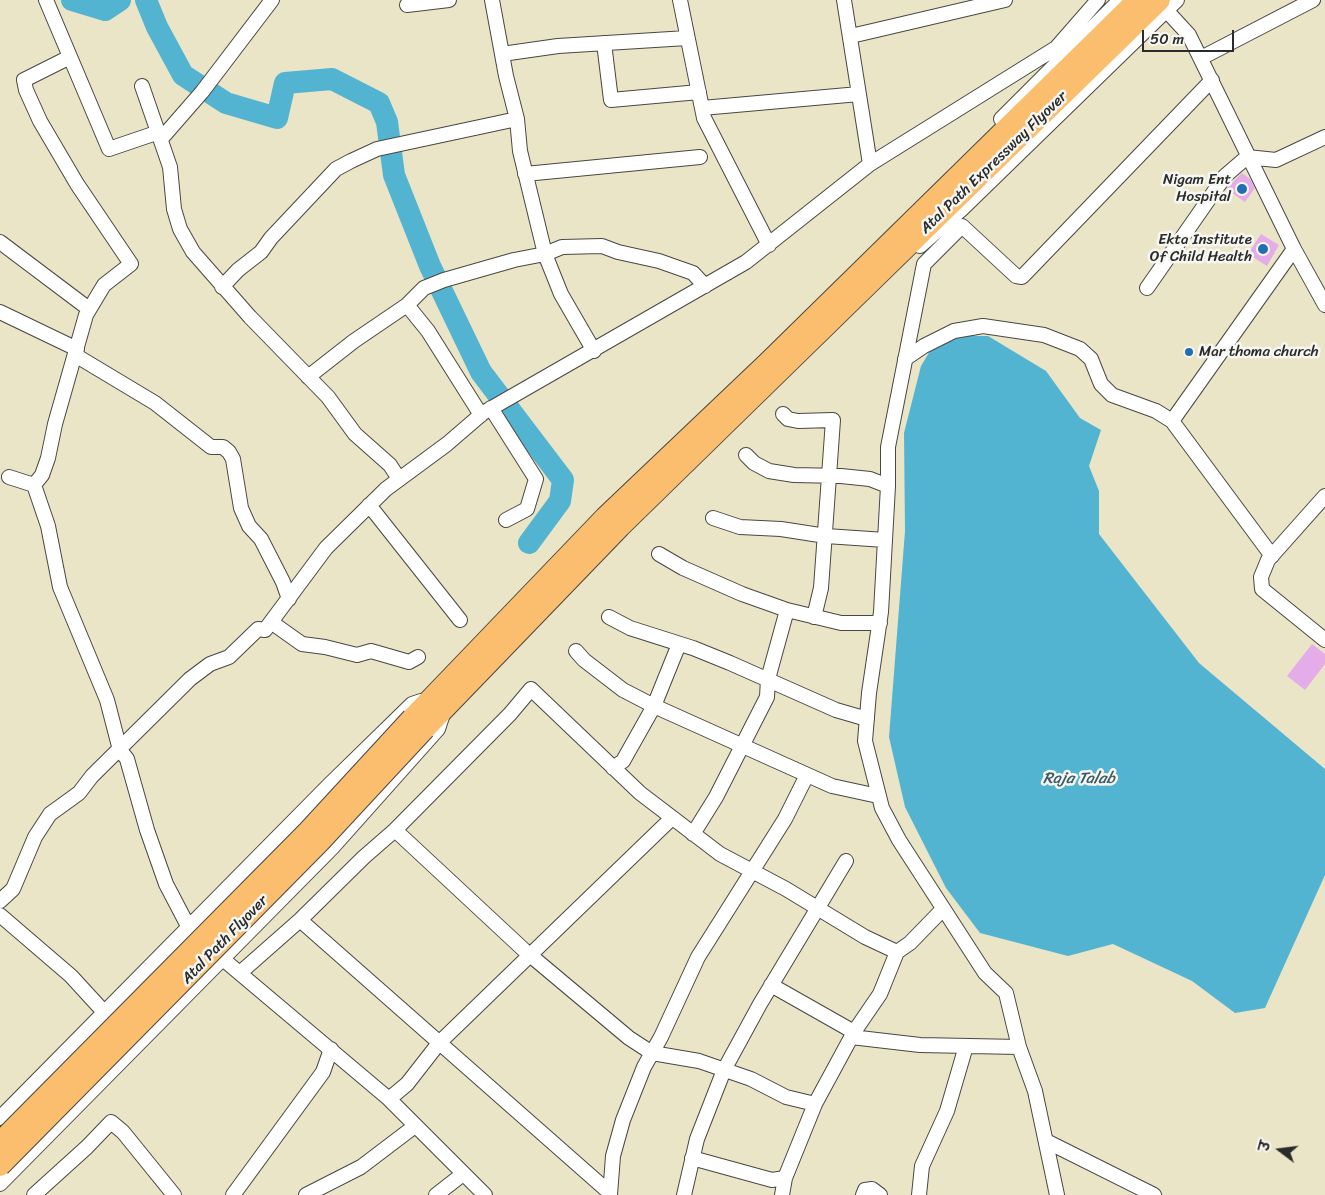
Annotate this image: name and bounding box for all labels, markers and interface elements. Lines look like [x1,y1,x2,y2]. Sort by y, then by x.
scale bar [1145,20,1238,52]
text: 50 m [1150,26,1184,52]
street label: Atal Path Expressway Flyover [917,88,1071,238]
place label: Nigam Ent Hospital [1163,171,1231,206]
marker: Nigam Ent Hospital [1235,182,1249,196]
place label: Ekta Institute Of Child Health [1150,231,1252,266]
marker: Ekta Institute Of Child Health [1256,242,1270,256]
place label: Mar thoma church [1199,343,1319,361]
marker: Mar thoma church [1183,346,1195,358]
water label: Raja Talab [1043,769,1115,789]
street label: Atal Path Flyover [178,892,272,988]
north arrow [1255,1125,1305,1175]
text: उ [1252,1138,1278,1154]

